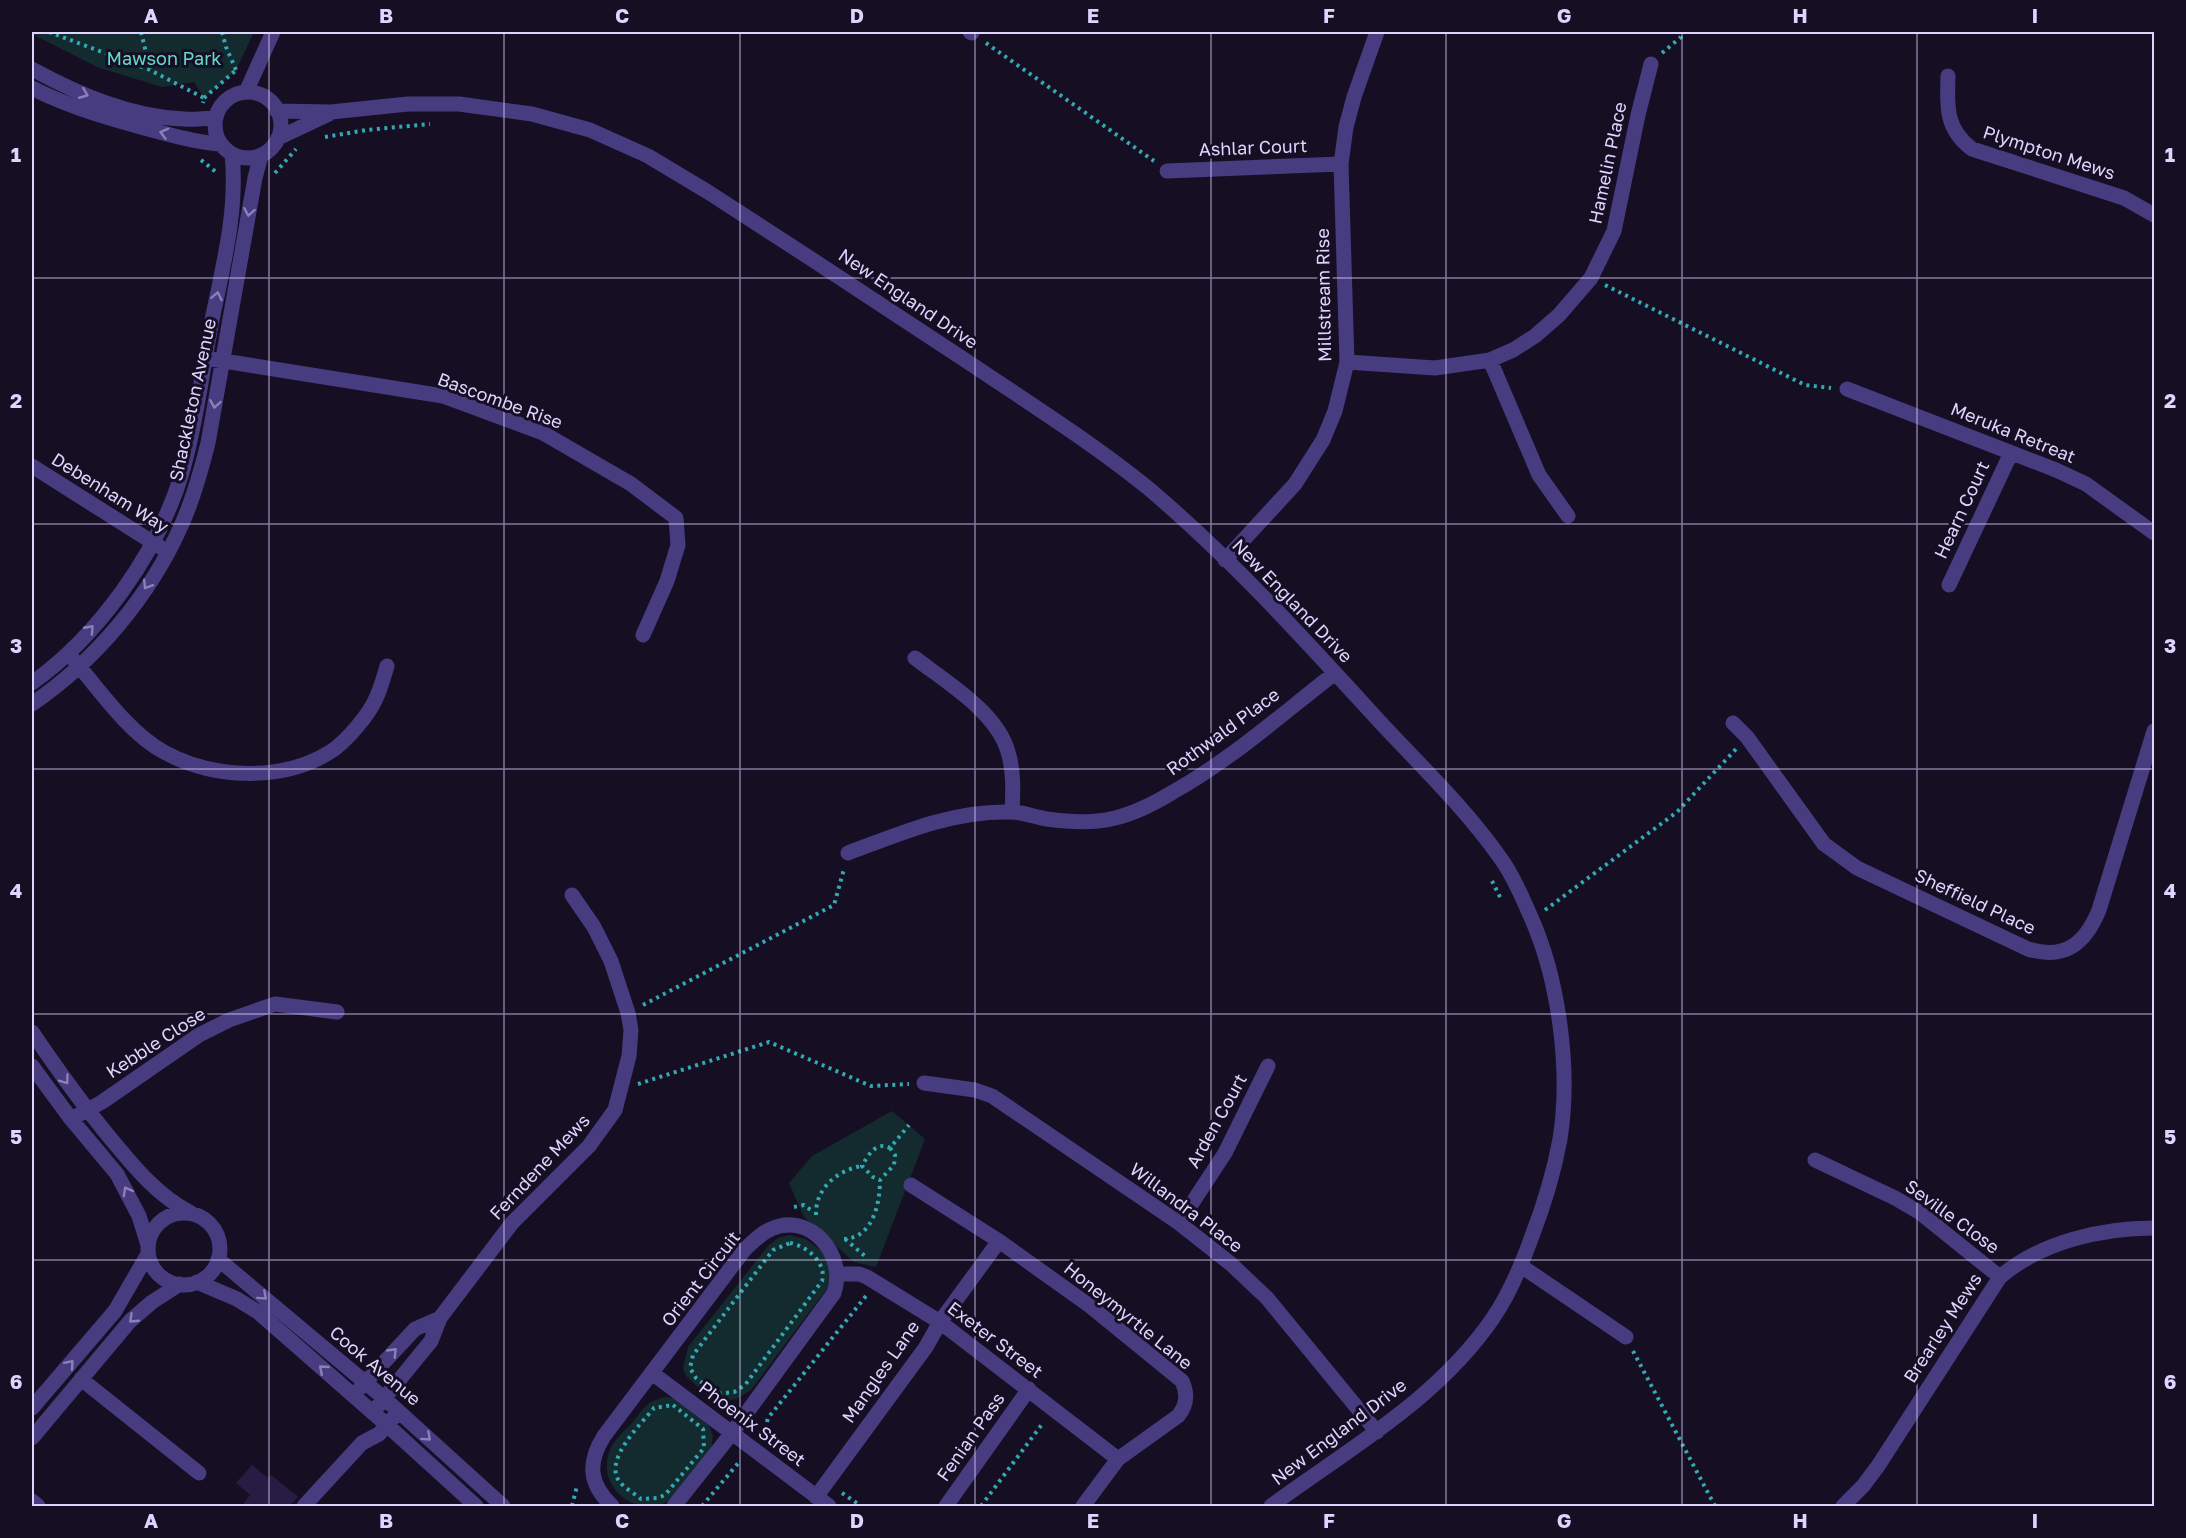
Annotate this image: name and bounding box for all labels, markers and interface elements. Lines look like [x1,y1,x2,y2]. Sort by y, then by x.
text: A [144,3,158,27]
text: B [379,3,393,27]
text: C [615,3,629,27]
text: D [850,3,864,27]
text: E [1087,3,1099,27]
text: F [1323,3,1335,27]
text: G [1557,3,1571,27]
text: H [1792,3,1808,27]
text: I [2032,3,2038,27]
park label: Mawson Park [107,47,221,69]
one-way arrow [78,87,89,99]
street label: Hamelin Place [1583,100,1631,226]
street label: Plympton Mews [1980,120,2118,184]
one-way arrow [159,128,169,141]
street label: Ashlar Court [1198,134,1308,160]
text: 1 [11,142,21,166]
text: 1 [2165,142,2175,166]
one-way arrow [243,207,256,217]
street label: Millstream Rise [1311,228,1335,362]
street label: New England Drive [835,243,982,353]
one-way arrow [210,292,223,302]
street label: Shackleton Avenue [164,316,220,483]
street label: Bascombe Rise [435,367,566,433]
text: 2 [10,388,22,412]
text: 2 [2164,388,2176,412]
street label: Meruka Retreat [1948,397,2079,467]
one-way arrow [209,400,221,409]
street label: Debenham Way [48,447,173,537]
street label: Hearn Court [1929,457,1993,562]
street label: New England Drive [1228,534,1357,667]
one-way arrow [143,579,155,589]
one-way arrow [83,626,94,636]
text: 3 [10,633,22,657]
text: 3 [2164,633,2176,657]
street label: Rothwald Place [1162,683,1283,780]
street label: Sheffield Place [1912,864,2039,939]
text: 4 [10,878,22,902]
text: 4 [2164,878,2176,902]
street label: Kebble Close [102,1002,209,1082]
street label: Arden Court [1181,1069,1251,1172]
one-way arrow [58,1073,69,1084]
street label: Ferndene Mews [485,1109,594,1224]
text: 5 [10,1124,22,1148]
text: 5 [2164,1124,2176,1148]
street label: Willandra Place [1126,1158,1247,1257]
street label: Seville Close [1901,1175,2004,1258]
one-way arrow [123,1187,134,1198]
street label: Orient Circuit [656,1226,744,1330]
street label: Honeymyrtle Lane [1060,1257,1197,1374]
street label: Brearley Mews [1898,1268,1986,1387]
one-way arrow [256,1289,267,1300]
street label: Exeter Street [944,1296,1048,1382]
one-way arrow [130,1312,140,1323]
street label: Mangles Lane [837,1316,924,1427]
street label: Cook Avenue [326,1321,426,1410]
one-way arrow [386,1349,397,1359]
one-way arrow [63,1360,74,1371]
one-way arrow [319,1365,330,1376]
text: 6 [10,1369,22,1393]
text: 6 [2164,1369,2176,1393]
street label: New England Drive [1267,1373,1410,1489]
street label: Phoenix Street [695,1376,810,1470]
street label: Fenian Pass [931,1388,1009,1485]
one-way arrow [420,1430,431,1441]
text: A [144,1508,158,1532]
text: B [379,1508,393,1532]
text: C [615,1508,629,1532]
text: D [850,1508,864,1532]
text: E [1087,1508,1099,1532]
text: F [1323,1508,1335,1532]
text: G [1557,1508,1571,1532]
text: H [1792,1508,1808,1532]
text: I [2032,1508,2038,1532]

